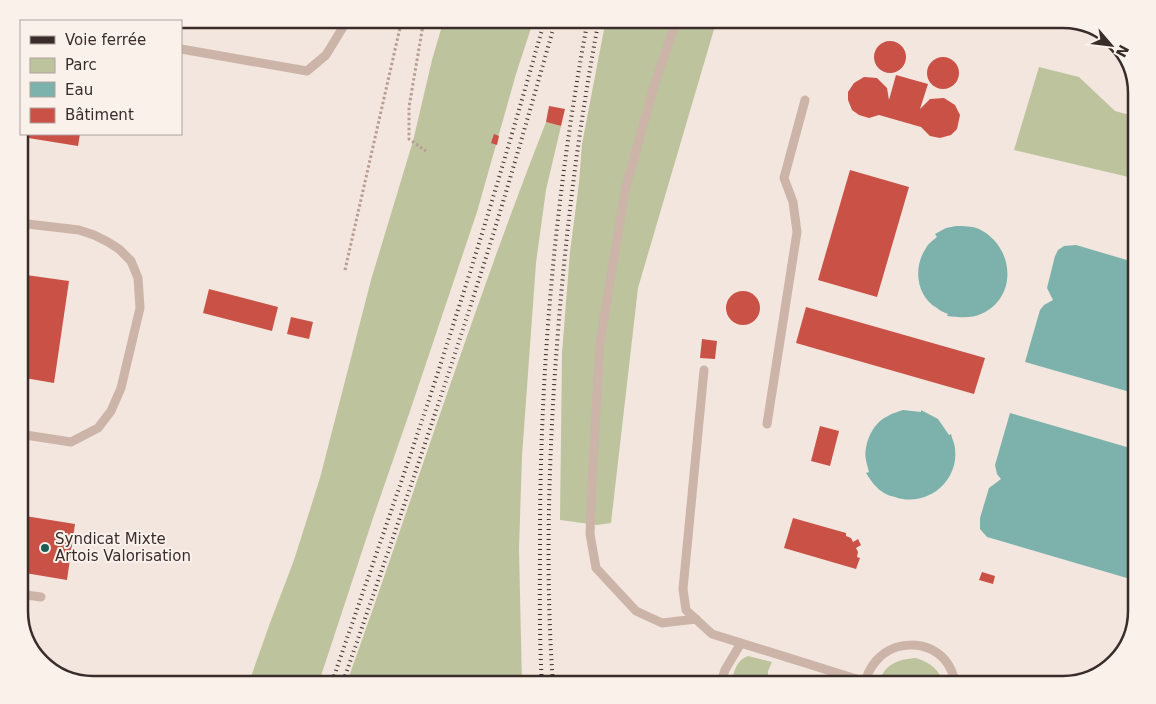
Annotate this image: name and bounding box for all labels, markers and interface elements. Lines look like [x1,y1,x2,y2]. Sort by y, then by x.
legend [20,20,182,135]
north arrow [1086,20,1136,70]
text: Voie ferrée [65,31,146,49]
text: N [1113,42,1132,60]
text: Parc [65,56,97,74]
text: Eau [65,81,93,99]
text: Bâtiment [65,106,134,124]
place label: Syndicat Mixte Artois Valorisation [55,530,191,565]
marker: Syndicat Mixte Artois Valorisation [39,542,51,554]

